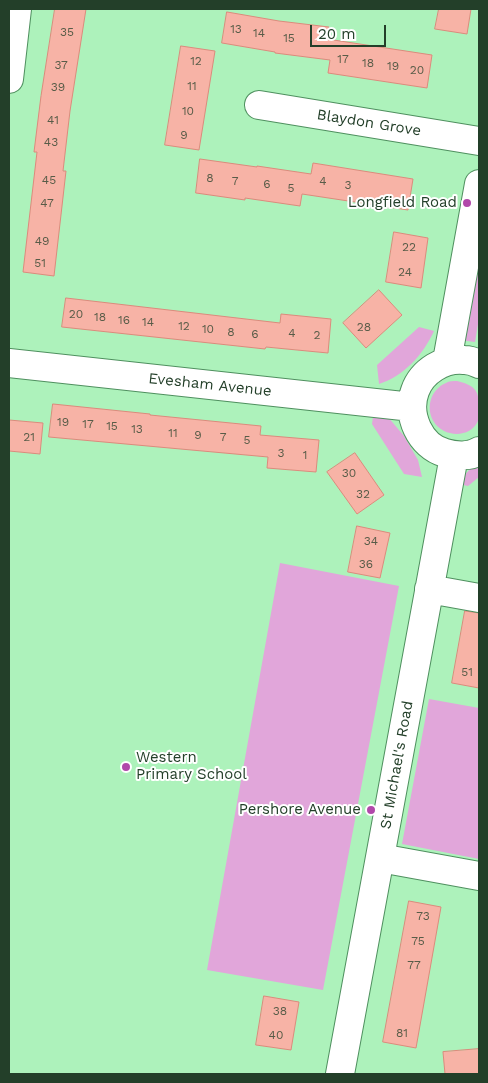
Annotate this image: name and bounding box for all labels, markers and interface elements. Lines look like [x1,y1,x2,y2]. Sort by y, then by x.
scale bar [313,15,389,47]
house number: 13 [230,22,242,36]
house number: 35 [60,25,74,39]
text: 20 m [318,25,356,43]
house number: 14 [253,26,265,40]
house number: 15 [283,31,295,45]
house number: 17 [337,52,349,66]
house number: 12 [190,54,202,68]
house number: 18 [362,56,374,70]
house number: 37 [54,58,68,72]
house number: 19 [387,59,399,73]
house number: 20 [410,63,424,77]
house number: 11 [187,79,197,93]
house number: 39 [51,80,65,94]
house number: 10 [182,104,194,118]
street label: Blaydon Grove [316,106,422,140]
house number: 41 [47,113,59,127]
house number: 9 [180,128,188,142]
house number: 43 [44,135,58,149]
house number: 8 [206,171,214,185]
house number: 45 [42,173,56,187]
house number: 7 [232,174,238,188]
house number: 4 [319,174,327,188]
house number: 6 [263,177,271,191]
house number: 3 [345,178,351,192]
house number: 5 [288,181,294,195]
place label: Longfield Road [348,194,457,212]
house number: 47 [40,196,54,210]
marker: Longfield Road [461,197,473,209]
house number: 49 [35,234,49,248]
house number: 22 [402,240,416,254]
house number: 51 [34,256,46,270]
house number: 24 [398,265,412,279]
house number: 20 [69,307,83,321]
house number: 18 [94,310,106,324]
house number: 16 [118,313,130,327]
house number: 14 [142,315,154,329]
house number: 12 [178,319,190,333]
house number: 28 [357,320,371,334]
house number: 10 [202,322,214,336]
house number: 8 [227,325,235,339]
house number: 4 [288,326,296,340]
house number: 6 [251,327,259,341]
house number: 2 [314,328,320,342]
street label: Evesham Avenue [148,370,272,400]
house number: 19 [57,415,69,429]
house number: 17 [82,417,94,431]
house number: 15 [106,419,118,433]
house number: 13 [131,422,143,436]
house number: 11 [168,426,178,440]
house number: 9 [194,428,202,442]
house number: 21 [23,430,35,444]
house number: 7 [220,430,226,444]
house number: 5 [244,433,250,447]
house number: 3 [278,446,284,460]
house number: 1 [303,448,307,462]
house number: 30 [342,466,356,480]
house number: 32 [356,487,370,501]
house number: 34 [364,534,378,548]
house number: 36 [359,557,373,571]
house number: 51 [461,665,473,679]
street label: St Michael's Road [377,700,417,830]
place label: Western Primary School [136,749,247,784]
marker: Western Primary School [120,761,132,773]
place label: Pershore Avenue [239,801,361,819]
marker: Pershore Avenue [365,804,377,816]
house number: 73 [416,909,430,923]
house number: 75 [411,934,425,948]
house number: 77 [407,958,421,972]
house number: 38 [273,1004,287,1018]
house number: 81 [396,1026,408,1040]
house number: 40 [269,1028,283,1042]

